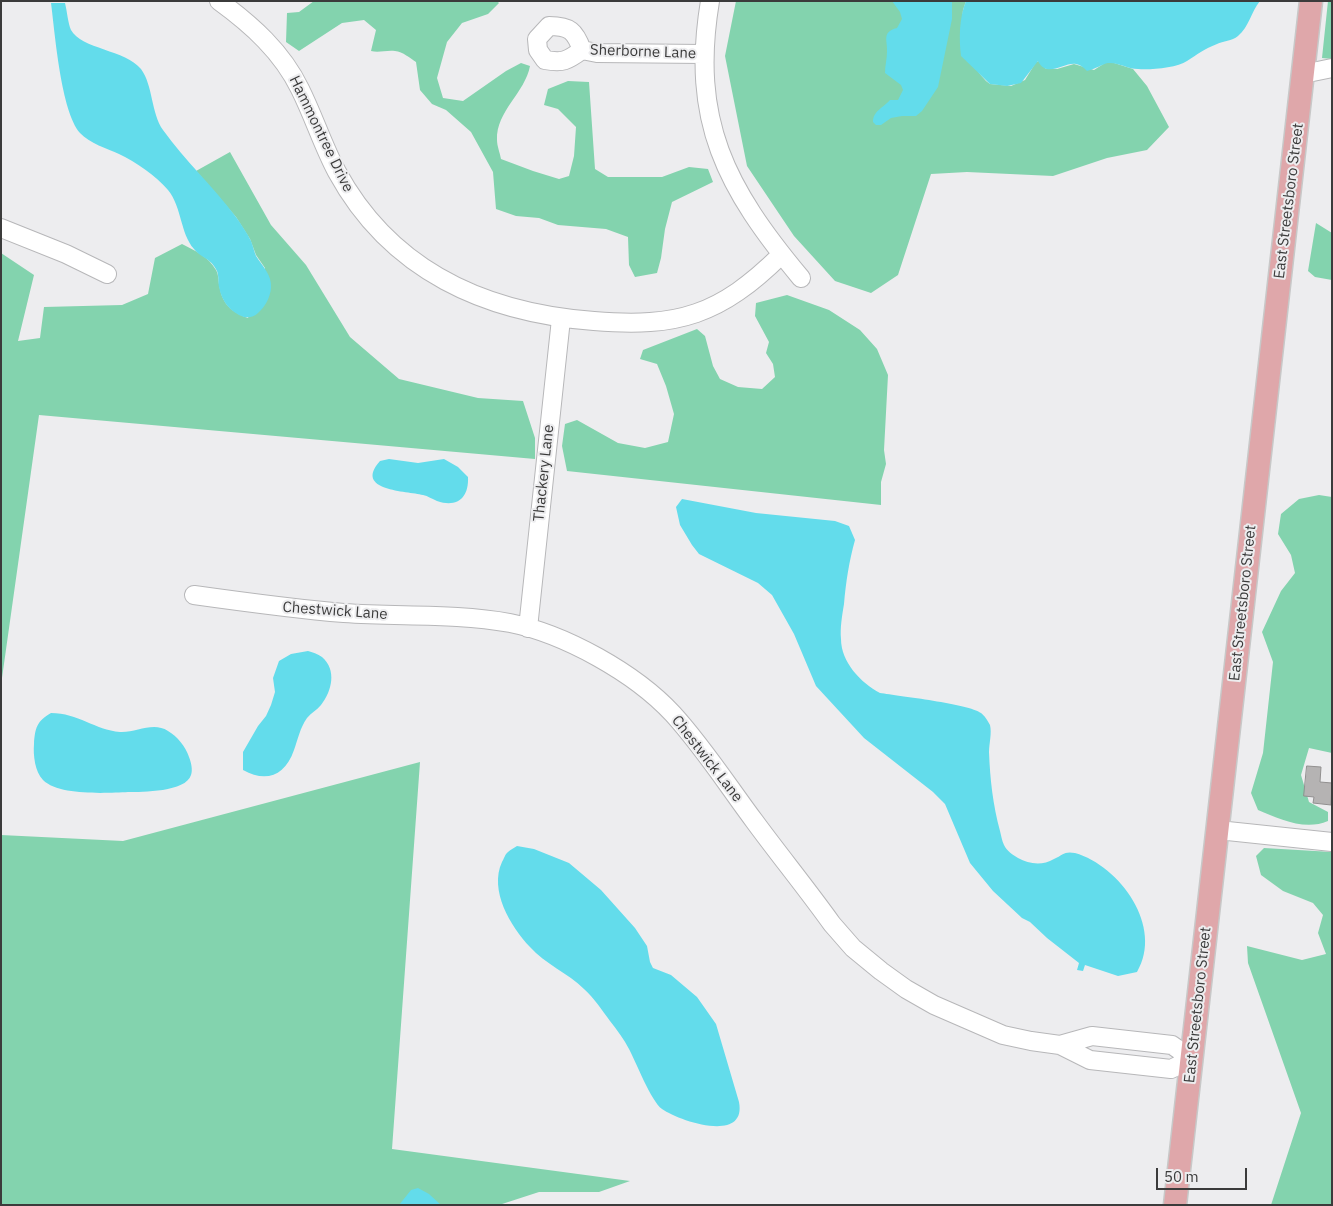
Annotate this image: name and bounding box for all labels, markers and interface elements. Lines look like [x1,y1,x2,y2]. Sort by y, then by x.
street label: Sherborne Lane [590,41,696,63]
street label: Hammontree Drive [285,73,357,195]
street label: East Streetsboro Street [1271,122,1307,280]
street label: Thackery Lane [530,424,558,522]
street label: East Streetsboro Street [1226,524,1260,682]
street label: Chestwick Lane [282,598,388,624]
street label: Chestwick Lane [668,712,746,806]
street label: East Streetsboro Street [1181,926,1215,1084]
scale bar [1158,1158,1249,1190]
text: 50 m [1164,1167,1199,1186]

